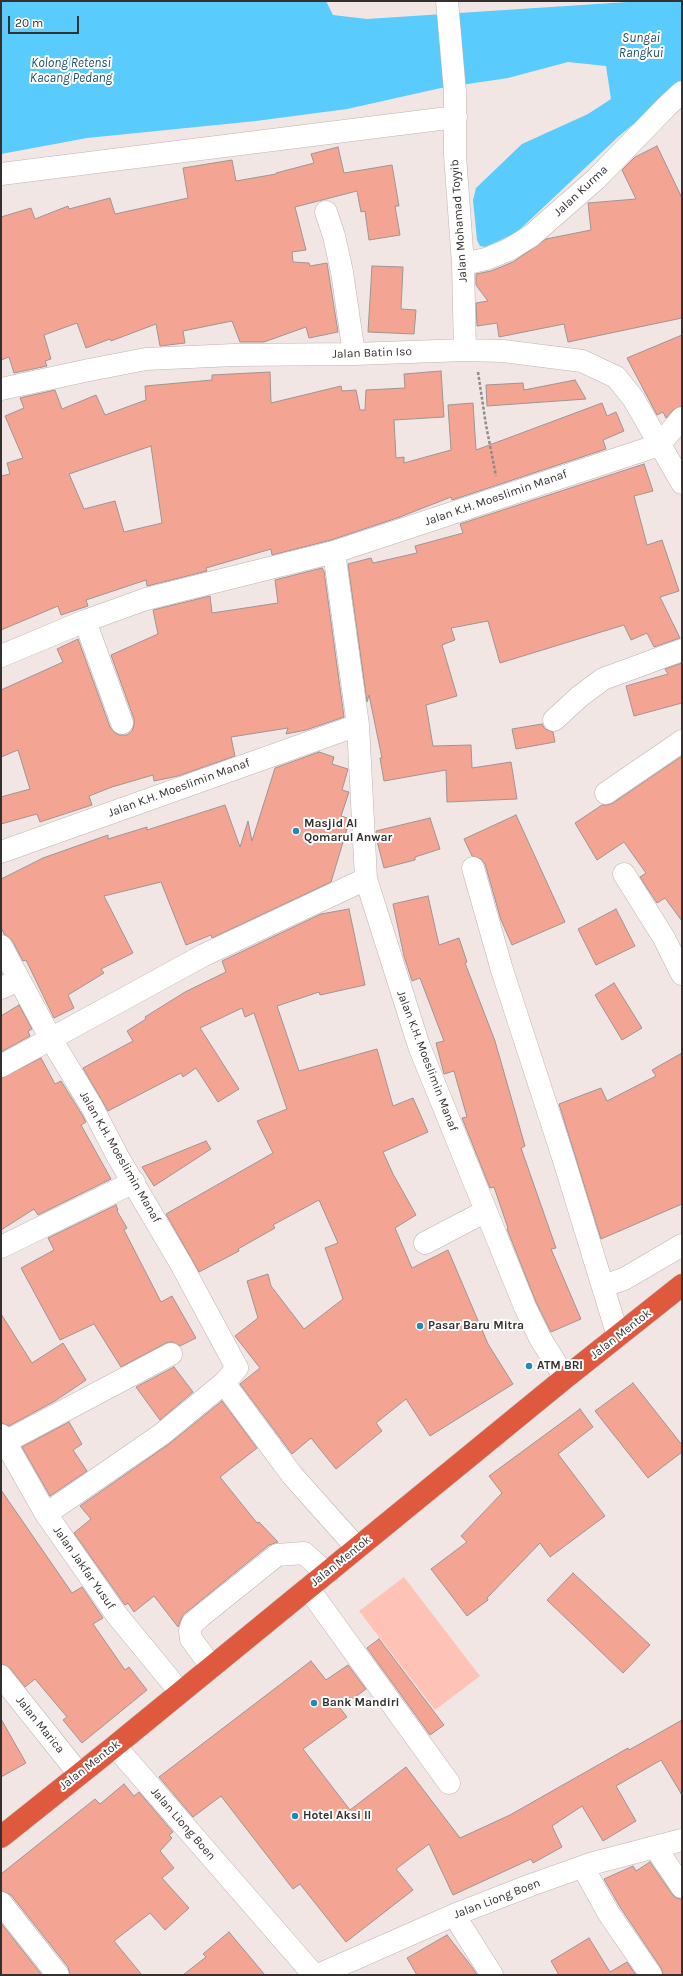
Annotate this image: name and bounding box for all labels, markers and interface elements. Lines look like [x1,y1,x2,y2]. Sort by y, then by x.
scale bar [10,8,81,34]
text: 20 m [15,16,43,30]
water label: Sungai Rangkui [619,30,663,61]
water label: Kolong Retensi Kacang Pedang [30,55,112,86]
street label: Jalan Mohamad Toyyib [448,159,470,283]
street label: Jalan Kurma [551,162,611,220]
street label: Jalan Batin Iso [332,344,412,362]
street label: Jalan K.H. Moeslimin Manaf [423,467,569,529]
street label: Jalan K.H. Moeslimin Manaf [106,756,252,820]
place label: Masjid Al Qomarul Anwar [304,817,392,845]
marker: Masjid Al Qomarul Anwar [291,826,301,836]
street label: Jalan K.H. Moeslimin Manaf [393,989,461,1133]
street label: Jalan K.H. Moeslimin Manaf [76,1089,164,1225]
street label: Jalan Mentok [588,1306,654,1362]
place label: Pasar Baru Mitra [428,1319,524,1333]
marker: Pasar Baru Mitra [415,1321,425,1331]
place label: ATM BRI [537,1359,583,1373]
marker: ATM BRI [524,1361,534,1371]
street label: Jalan Jakfar Yusuf [50,1524,118,1612]
street label: Jalan Mentok [308,1532,374,1590]
street label: Jalan Marica [13,1694,67,1756]
place label: Bank Mandiri [322,1696,399,1710]
marker: Bank Mandiri [309,1698,319,1708]
street label: Jalan Mentok [57,1737,123,1793]
street label: Jalan Liong Boen [148,1785,218,1863]
place label: Hotel Aksi II [303,1809,371,1823]
marker: Hotel Aksi II [290,1811,300,1821]
street label: Jalan Liong Boen [452,1876,542,1922]

